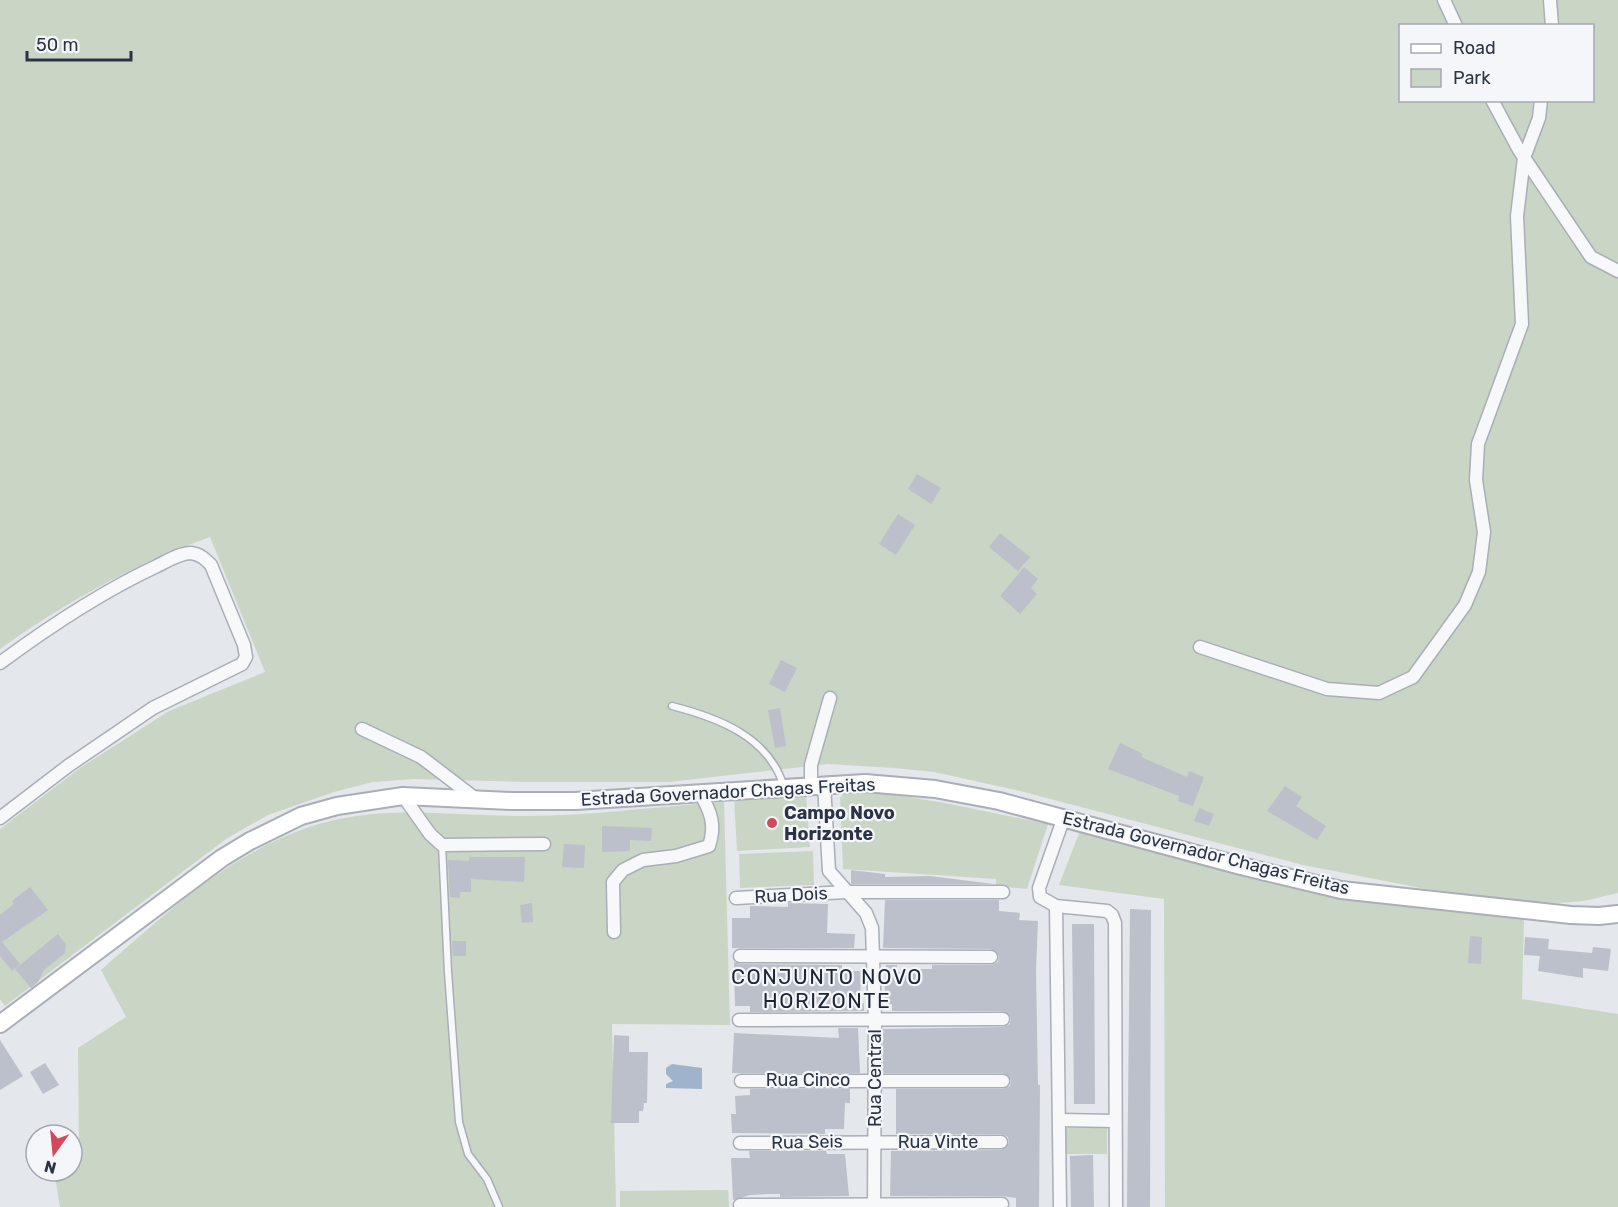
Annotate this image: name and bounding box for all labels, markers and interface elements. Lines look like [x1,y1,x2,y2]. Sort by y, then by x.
scale bar [27,24,130,62]
legend [1399,24,1594,102]
text: 50 m [36,34,79,56]
text: Road [1453,37,1496,59]
text: Park [1453,67,1491,89]
street label: Estrada Governador Chagas Freitas [580,773,876,811]
place label: Campo Novo Horizonte [784,802,895,845]
street label: Estrada Governador Chagas Freitas [1060,807,1352,899]
marker: Campo Novo Horizonte [765,816,779,830]
street label: Rua Dois [754,882,828,908]
district label: CONJUNTO NOVO HORIZONTE [731,964,923,1013]
street label: Rua Central [864,1029,886,1127]
street label: Rua Cinco [766,1069,850,1091]
north arrow [24,1123,84,1183]
street label: Rua Seis [771,1130,843,1154]
street label: Rua Vinte [898,1131,978,1153]
text: N [42,1156,58,1178]

